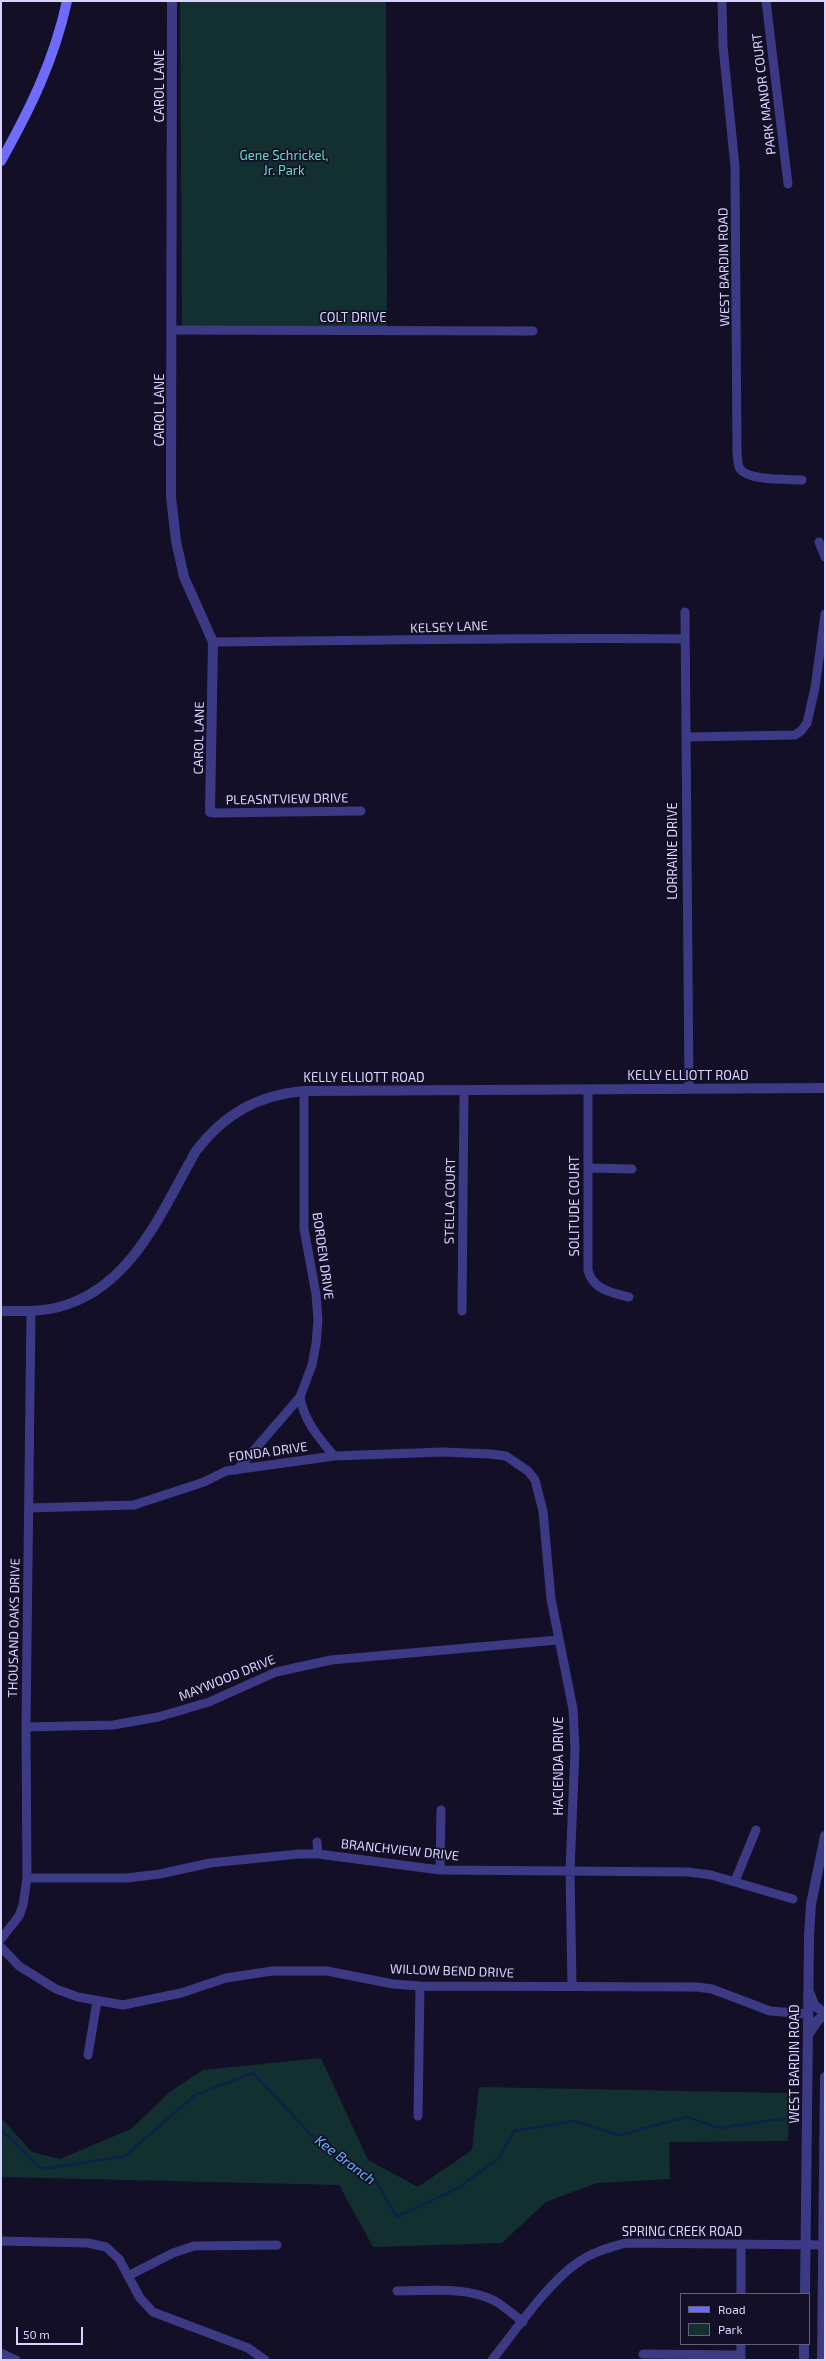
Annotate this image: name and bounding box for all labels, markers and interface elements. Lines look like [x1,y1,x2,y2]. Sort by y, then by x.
street label: PARK MANOR COURT [749,32,779,156]
street label: CAROL LANE [152,49,168,123]
park label: Gene Schrickel, Jr. Park [240,148,328,179]
street label: WEST BARDIN ROAD [715,207,733,327]
street label: COLT DRIVE [319,310,387,326]
street label: CAROL LANE [152,373,168,447]
street label: KELSEY LANE [410,618,488,636]
street label: CAROL LANE [191,701,207,775]
street label: PLEASNTVIEW DRIVE [225,790,349,808]
street label: LORRAINE DRIVE [665,802,681,900]
street label: KELLY ELLIOTT ROAD [627,1068,749,1084]
street label: KELLY ELLIOTT ROAD [303,1070,425,1086]
street label: SOLITUDE COURT [567,1155,583,1257]
street label: STELLA COURT [441,1158,459,1244]
street label: BORDEN DRIVE [309,1211,337,1301]
street label: FONDA DRIVE [228,1439,308,1465]
street label: THOUSAND OAKS DRIVE [5,1558,23,1698]
street label: MAYWOOD DRIVE [176,1652,278,1704]
street label: HACIENDA DRIVE [551,1717,567,1815]
street label: BRANCHVIEW DRIVE [340,1836,460,1864]
street label: WILLOW BEND DRIVE [390,1961,514,1981]
street label: WEST BARDIN ROAD [787,2004,803,2124]
water label: Kee Branch [311,2132,379,2188]
street label: SPRING CREEK ROAD [622,2224,742,2240]
legend [680,2293,810,2345]
text: Road [718,2302,746,2316]
scale bar [18,2319,85,2345]
text: Park [718,2322,743,2336]
text: 50 m [23,2327,50,2341]

